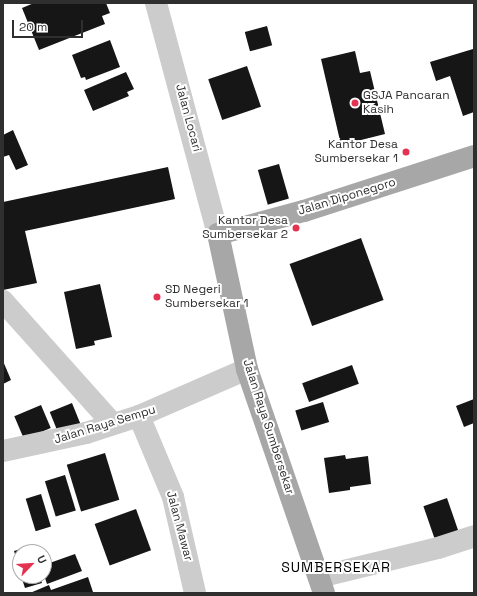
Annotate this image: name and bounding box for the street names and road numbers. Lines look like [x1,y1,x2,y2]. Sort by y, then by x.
street label: Jalan Locari [172,83,204,153]
street label: Jalan Diponegoro [296,175,398,219]
street label: Jalan Raya Sumbersekar [239,358,297,496]
street label: Jalan Raya Sempu [52,403,158,447]
street label: Jalan Mawar [163,489,195,563]

